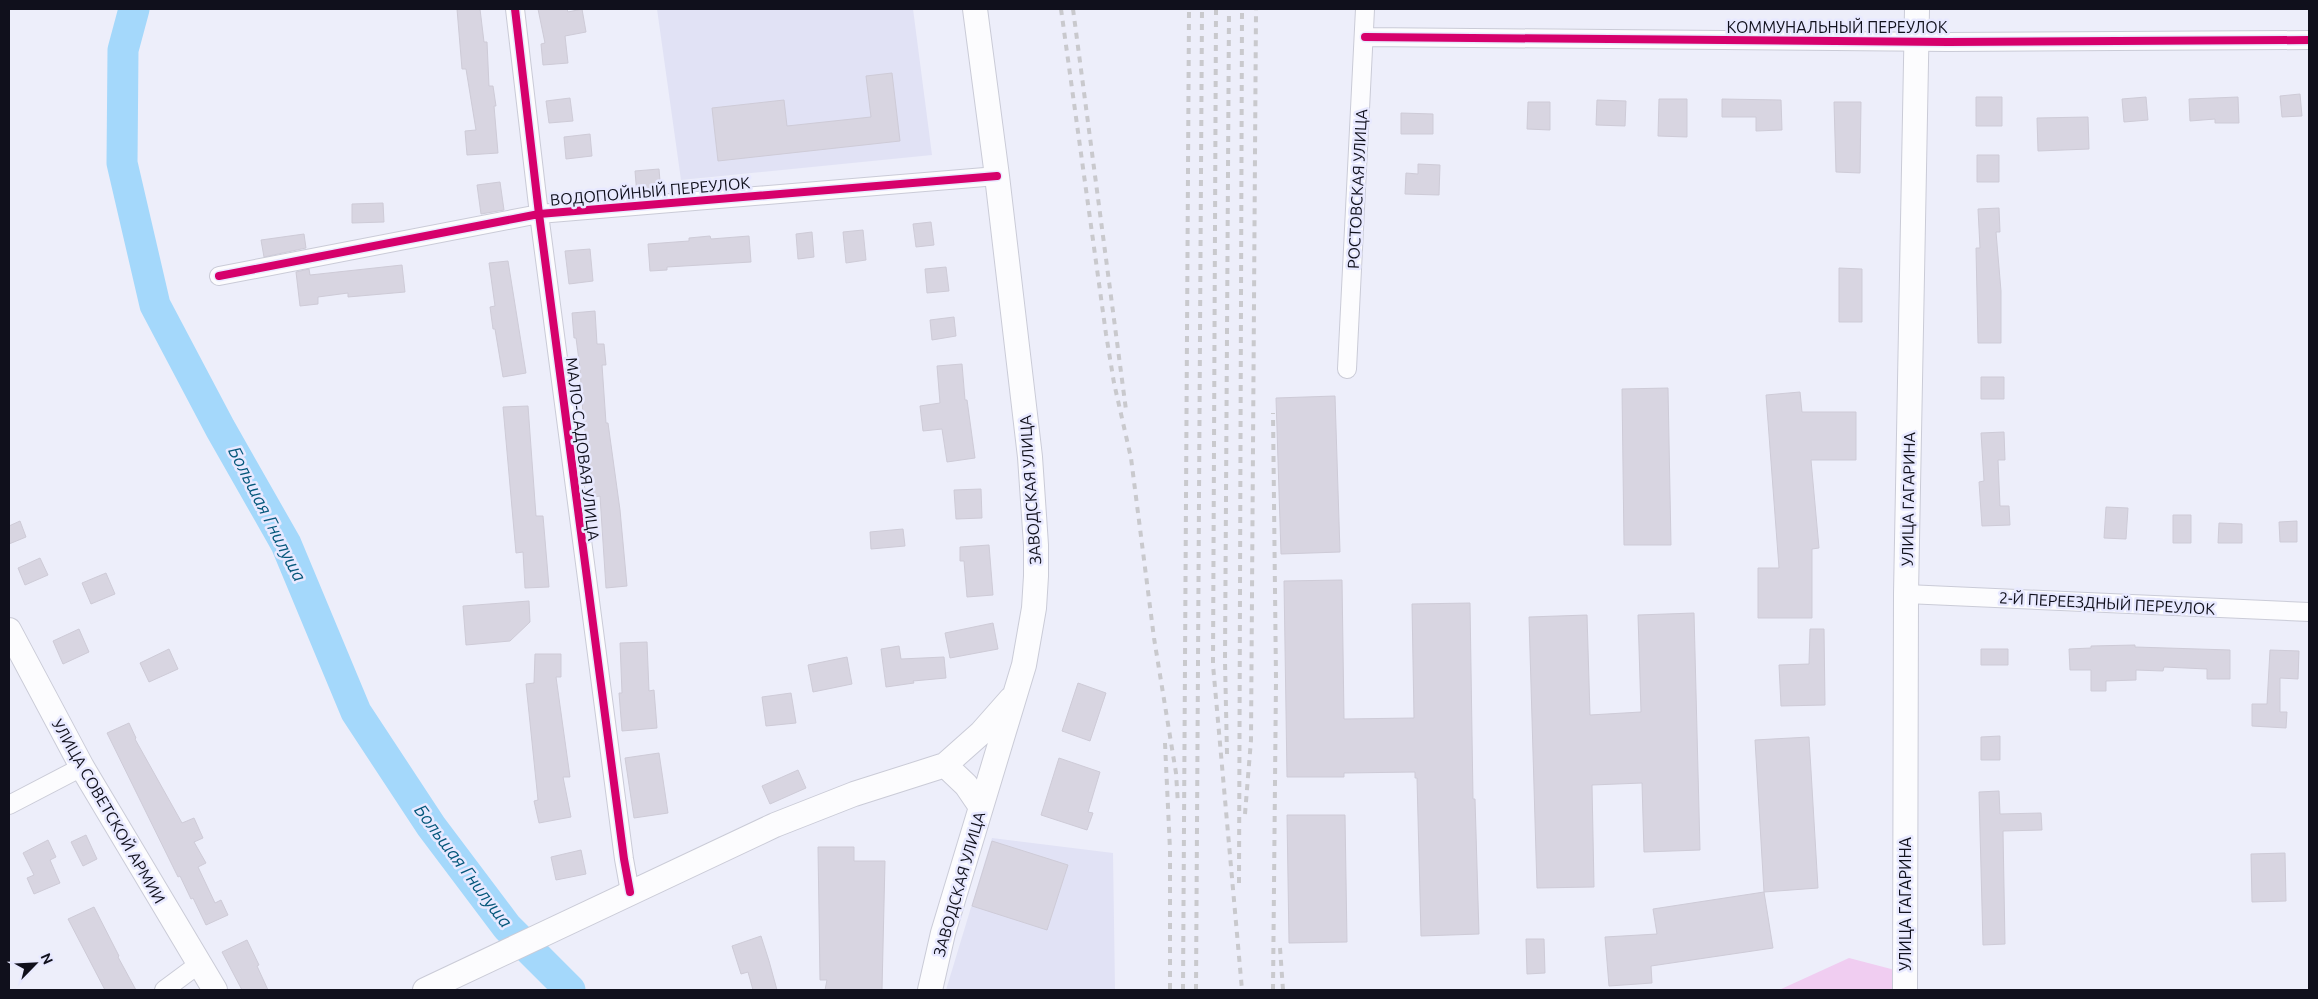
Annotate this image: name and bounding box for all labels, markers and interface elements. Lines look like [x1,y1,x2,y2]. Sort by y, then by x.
street label: КОММУНАЛЬНЫЙ ПЕРЕУЛОК [1727,17,1948,36]
street label: РОСТОВСКАЯ УЛИЦА [1344,108,1370,270]
street label: ВОДОПОЙНЫЙ ПЕРЕУЛОК [549,172,751,209]
street label: МАЛО-САДОВАЯ УЛИЦА [563,356,603,542]
street label: ЗАВОДСКАЯ УЛИЦА [1016,414,1044,565]
street label: УЛИЦА ГАГАРИНА [1898,431,1918,566]
water label: Большая Гнилуша [225,443,311,585]
street label: 2-Й ПЕРЕЕЗДНЫЙ ПЕРЕУЛОК [1999,587,2216,618]
street label: УЛИЦА СОВЕТСКОЙ АРМИИ [49,715,170,906]
water label: Большая Гнилуша [411,800,517,931]
street label: ЗАВОДСКАЯ УЛИЦА [930,809,988,959]
street label: УЛИЦА ГАГАРИНА [1896,836,1914,971]
north arrow [10,939,60,989]
text: N [37,951,56,967]

